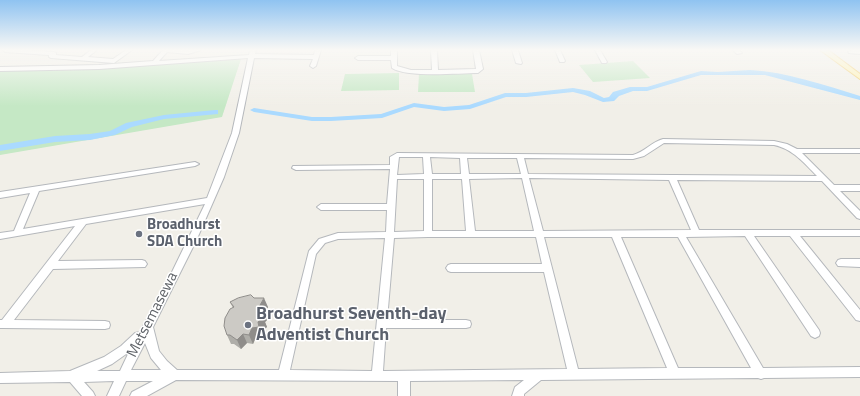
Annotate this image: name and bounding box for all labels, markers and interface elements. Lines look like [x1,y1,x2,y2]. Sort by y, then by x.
place label: Broadhurst SDA Church [147,216,222,251]
marker: Broadhurst SDA Church [134,229,144,239]
street label: Metsemasewa [124,269,182,361]
place label: Broadhurst Seventh-day Adventist Church [256,304,447,346]
marker: Broadhurst Seventh-day Adventist Church [243,320,253,330]

